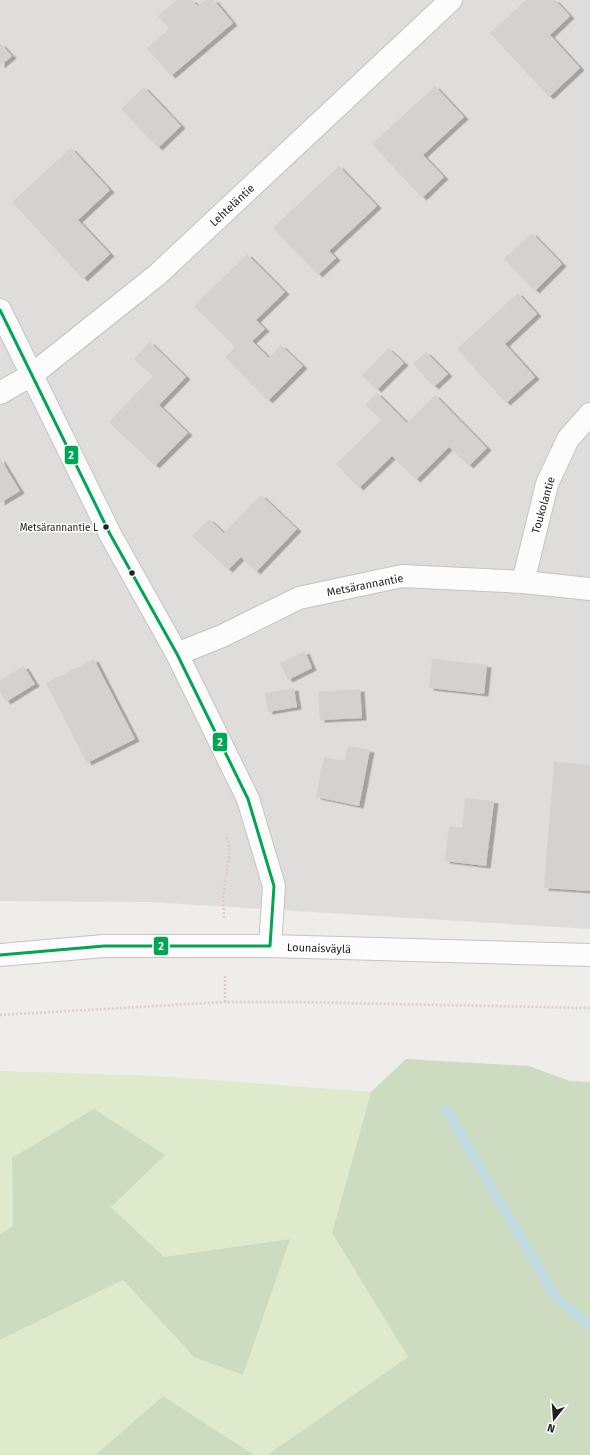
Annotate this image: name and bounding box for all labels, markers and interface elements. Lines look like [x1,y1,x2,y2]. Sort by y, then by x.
street label: Lehteläntie [207,181,257,229]
line badge: 2 [64,445,79,465]
text: 2 [68,449,74,462]
street label: Toukolantie [529,475,558,535]
place label: Metsärannantie L [20,522,98,534]
marker: Metsärannantie L [101,522,111,532]
unlabelled marker [127,568,137,578]
street label: Metsärannantie [326,572,405,599]
line badge: 2 [212,732,228,752]
text: 2 [217,736,223,749]
line badge: 2 [153,936,169,956]
text: 2 [158,940,164,953]
street label: Lounaisväylä [287,941,351,956]
north arrow [534,1399,574,1439]
text: N [546,1421,557,1435]

